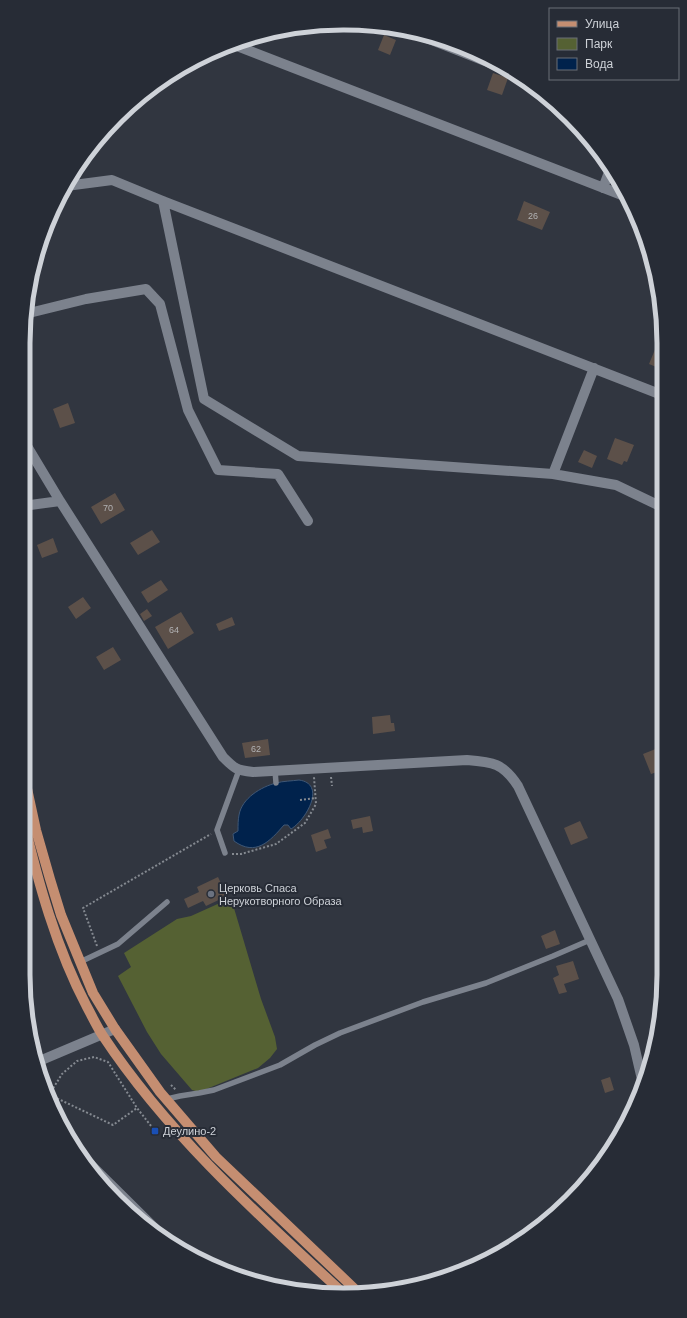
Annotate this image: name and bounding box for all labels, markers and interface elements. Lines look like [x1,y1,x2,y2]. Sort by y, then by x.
legend [549,8,679,80]
text: Улица [585,17,619,31]
text: Парк [585,37,613,51]
text: Вода [585,57,613,71]
house number: 26 [528,211,538,221]
house number: 70 [103,503,113,513]
house number: 64 [169,625,179,635]
house number: 62 [251,744,261,754]
place label: Церковь Спаса Нерукотворного Образа [219,882,343,907]
marker: Церковь Спаса Нерукотворного Образа [206,889,216,899]
place label: Деулино-2 [163,1125,216,1137]
marker: Деулино-2 [150,1126,160,1136]

